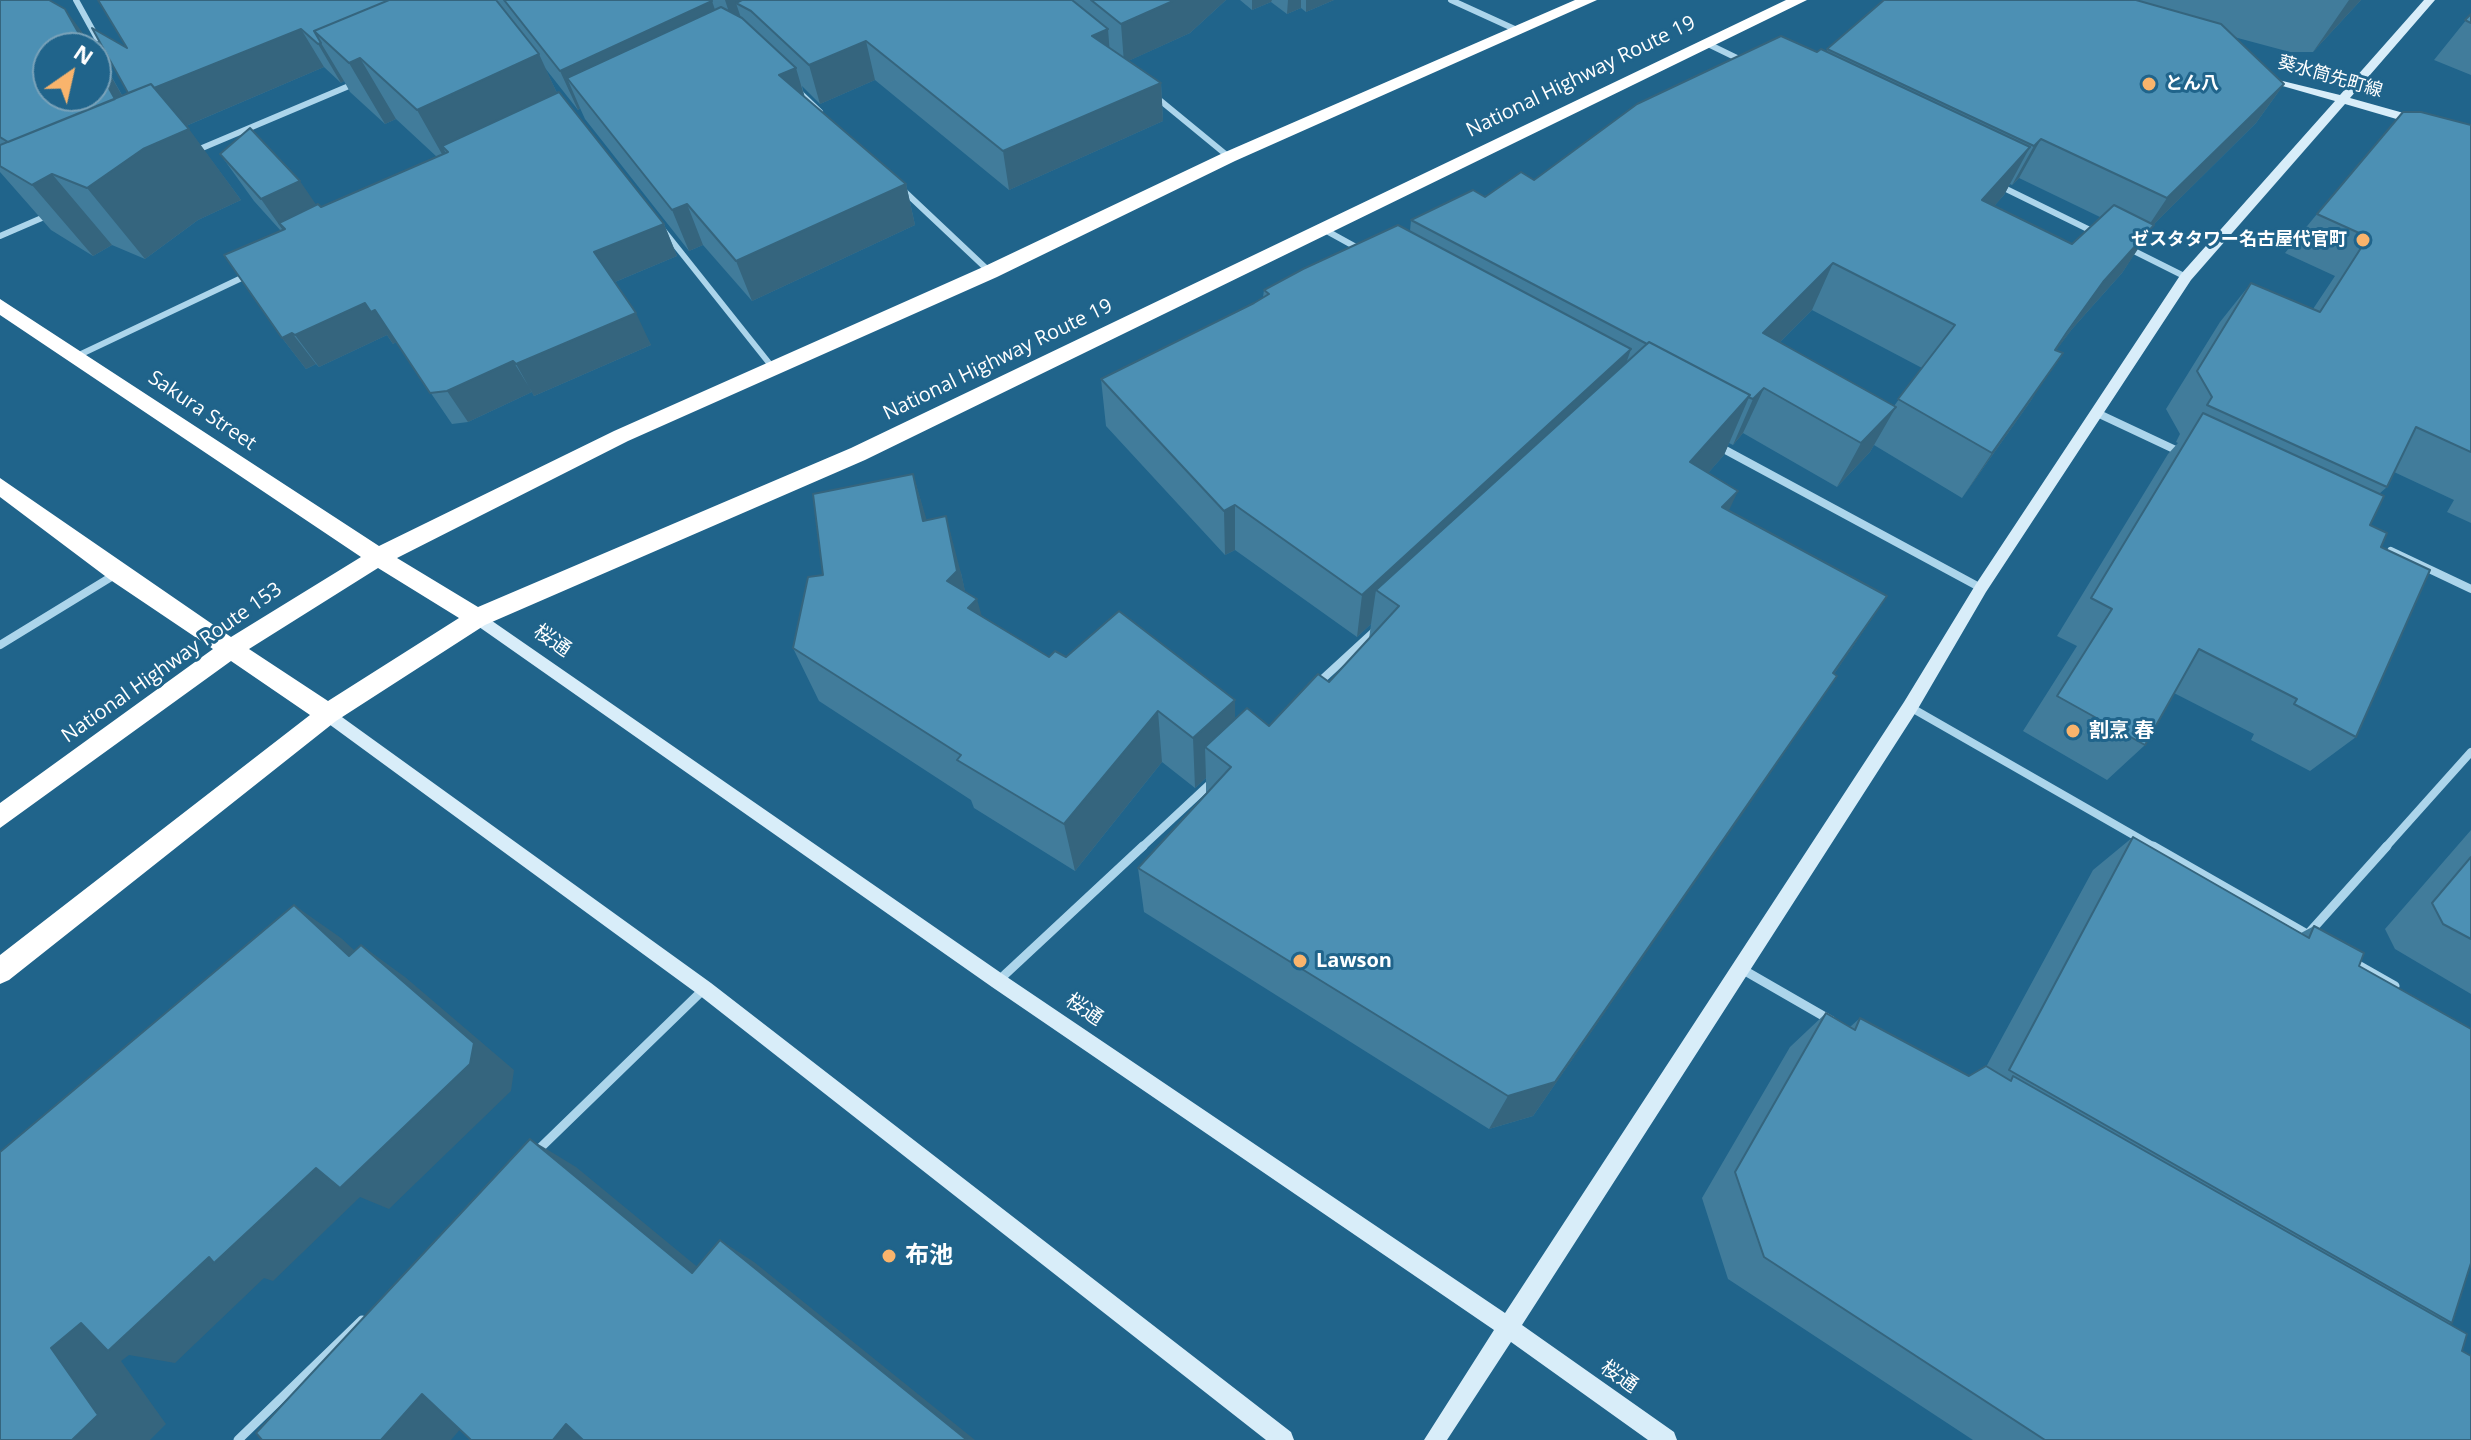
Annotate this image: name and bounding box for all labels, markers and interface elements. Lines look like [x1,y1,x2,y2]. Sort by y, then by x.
street label: National Highway Route 19 [1463,11,1699,143]
north arrow [32,32,112,112]
text: N [68,36,100,71]
street label: 葵水筒先町線 [2275,52,2385,102]
place label: とん八 [2165,73,2219,95]
marker: とん八 [2140,75,2158,93]
place label: ゼスタタワー名古屋代官町 [2131,229,2347,251]
marker: ゼスタタワー名古屋代官町 [2354,231,2372,249]
street label: National Highway Route 19 [880,294,1116,426]
street label: Sakura Street [143,366,261,456]
street label: National Highway Route 153 [57,578,287,748]
street label: 桜通 [529,620,575,662]
place label: 割烹 春 [2089,719,2154,743]
marker: 割烹 春 [2064,722,2082,740]
place label: Lawson [1316,949,1392,973]
marker: Lawson [1291,952,1309,970]
street label: 桜通 [1061,989,1107,1031]
place label: 布池 [905,1242,953,1270]
marker: 布池 [880,1247,898,1265]
street label: 桜通 [1596,1356,1642,1398]

